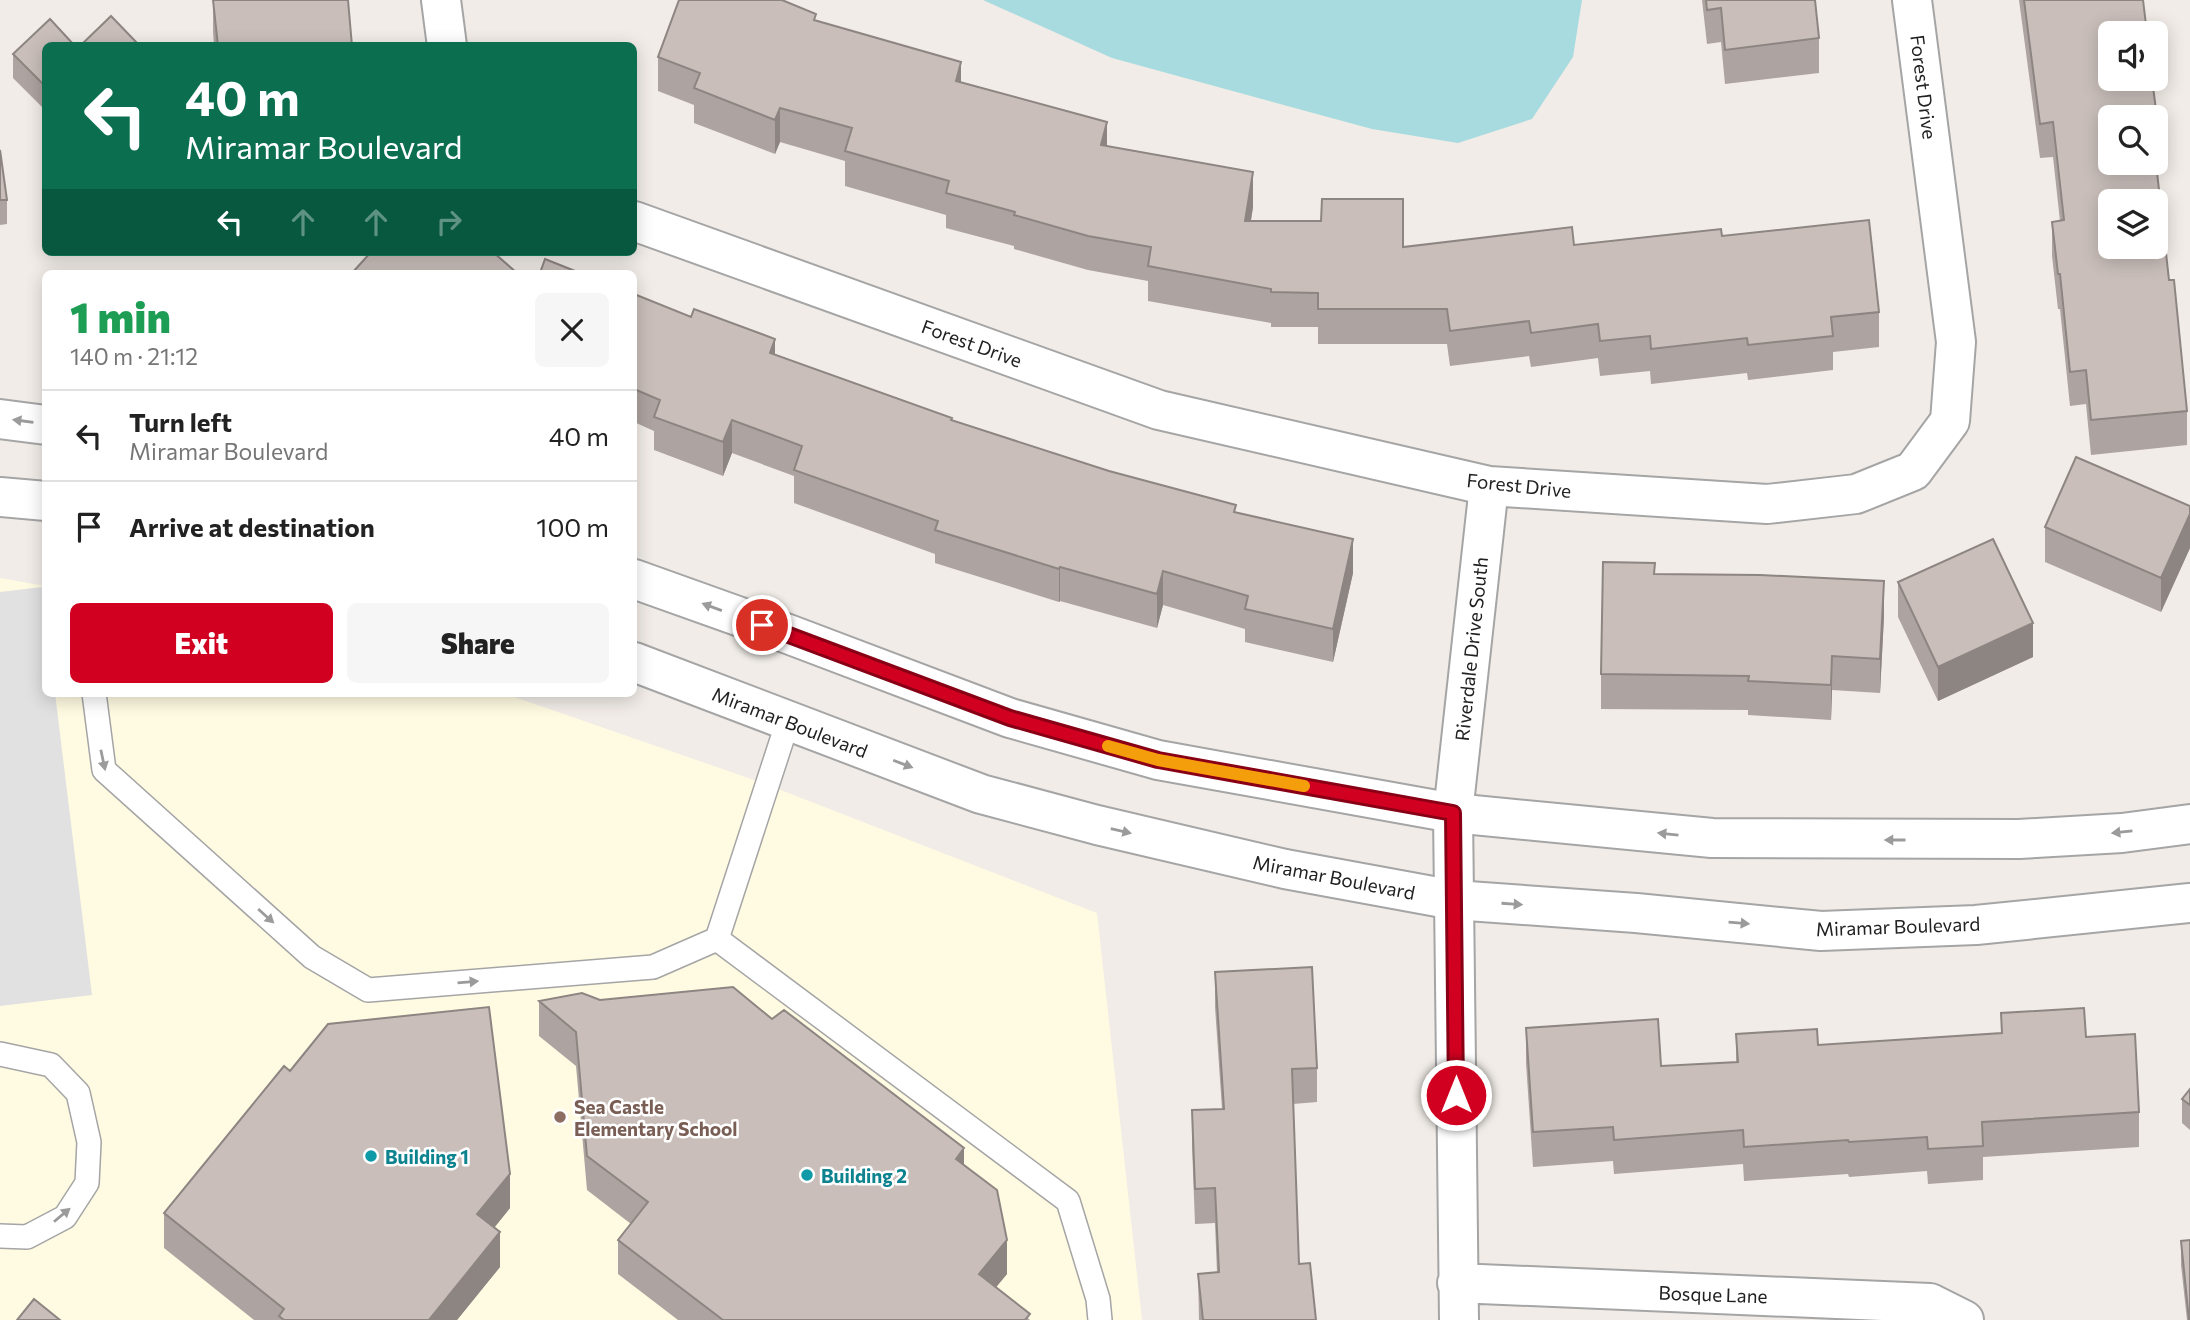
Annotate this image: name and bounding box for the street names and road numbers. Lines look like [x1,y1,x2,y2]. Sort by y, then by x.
street label: Forest Drive [1906,33,1942,141]
street label: Forest Drive [919,314,1025,372]
street label: Forest Drive [1466,468,1572,502]
street label: Riverdale Drive South [1450,556,1492,742]
street label: Miramar Boulevard [709,682,871,762]
street label: Miramar Boulevard [1251,850,1417,904]
street label: Miramar Boulevard [1815,912,1981,940]
street label: Bosque Lane [1658,1281,1768,1307]

